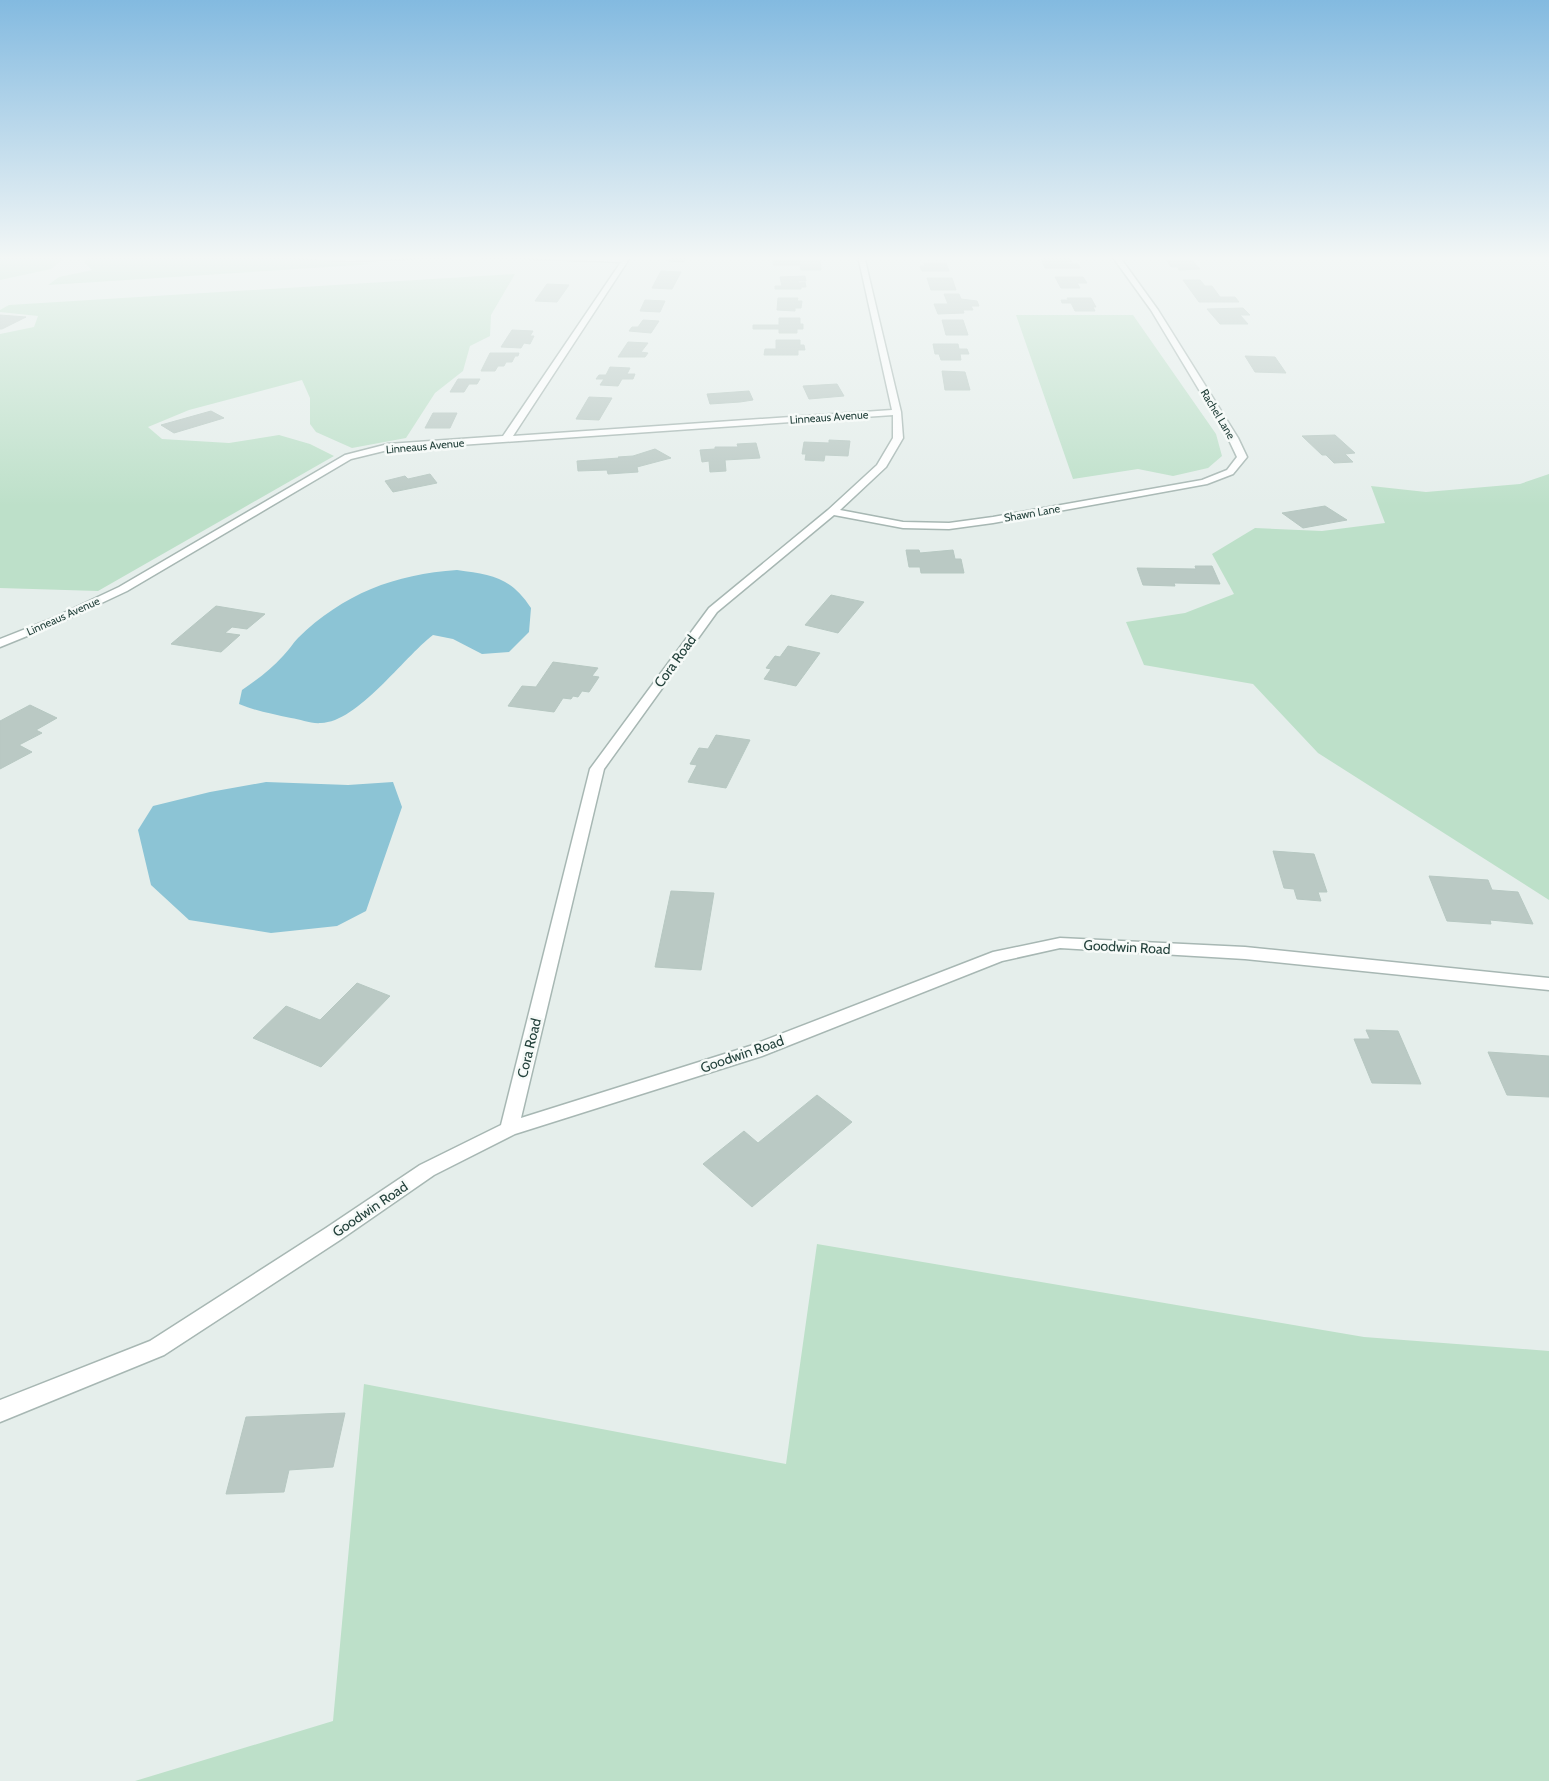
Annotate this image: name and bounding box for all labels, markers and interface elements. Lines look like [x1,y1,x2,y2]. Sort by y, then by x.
street label: Rachel Lane [1198,386,1239,442]
street label: Linneaus Avenue [789,407,869,427]
street label: Linneaus Avenue [385,436,465,456]
street label: Shawn Lane [1003,501,1061,525]
street label: Linneaus Avenue [24,593,102,638]
street label: Cora Road [650,631,700,691]
street label: Goodwin Road [1083,936,1171,958]
street label: Cora Road [513,1016,545,1080]
street label: Goodwin Road [698,1031,786,1077]
street label: Goodwin Road [329,1177,411,1241]

